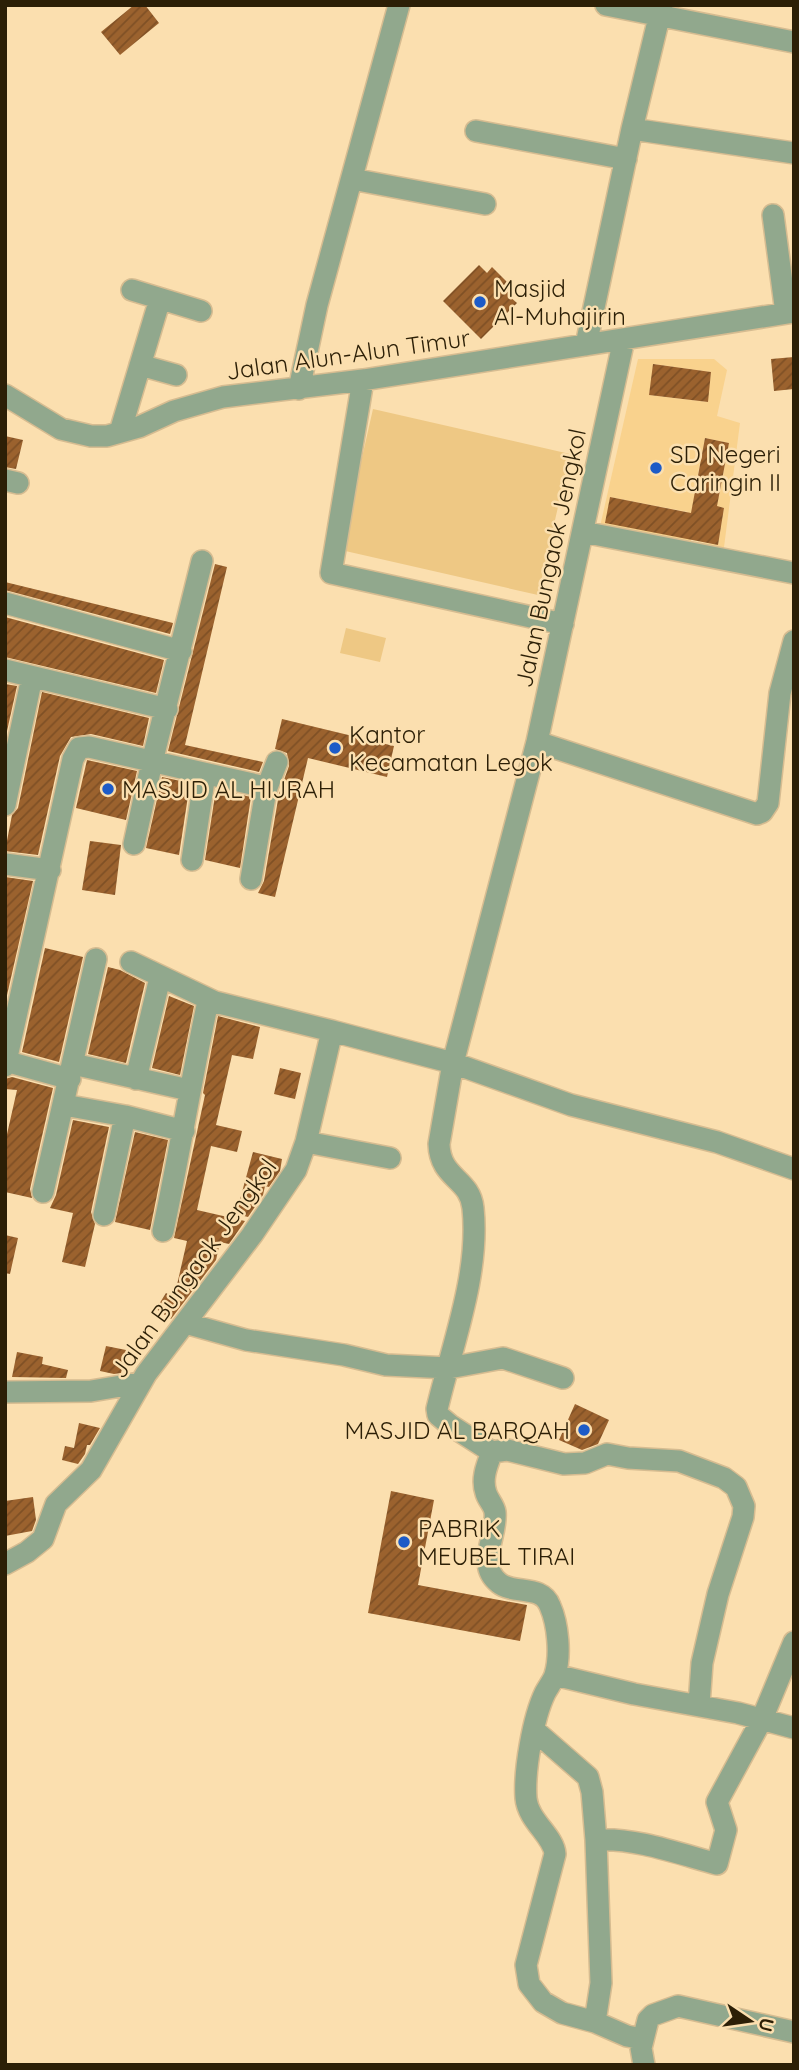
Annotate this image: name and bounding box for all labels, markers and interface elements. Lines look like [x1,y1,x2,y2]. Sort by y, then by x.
place label: Masjid Al-Muhajirin [494,273,626,331]
marker: Masjid Al-Muhajirin [472,294,488,310]
street label: Jalan Alun-Alun Timur [224,322,472,386]
street label: Jalan Bungaok Jengkol [508,426,592,690]
place label: SD Negeri Caringin II [670,439,781,497]
marker: SD Negeri Caringin II [648,460,664,476]
place label: Kantor Kecamatan Legok [349,719,553,777]
marker: Kantor Kecamatan Legok [327,740,343,756]
place label: MASJID AL HIJRAH [122,774,335,804]
marker: MASJID AL HIJRAH [100,781,116,797]
street label: Jalan Bungaok Jengkol [103,1153,283,1383]
place label: MASJID AL BARQAH [344,1415,570,1445]
marker: MASJID AL BARQAH [576,1422,592,1438]
place label: PABRIK MEUBEL TIRAI [418,1513,575,1571]
marker: PABRIK MEUBEL TIRAI [396,1534,412,1550]
north arrow [715,1986,785,2056]
text: U [753,2016,780,2034]

